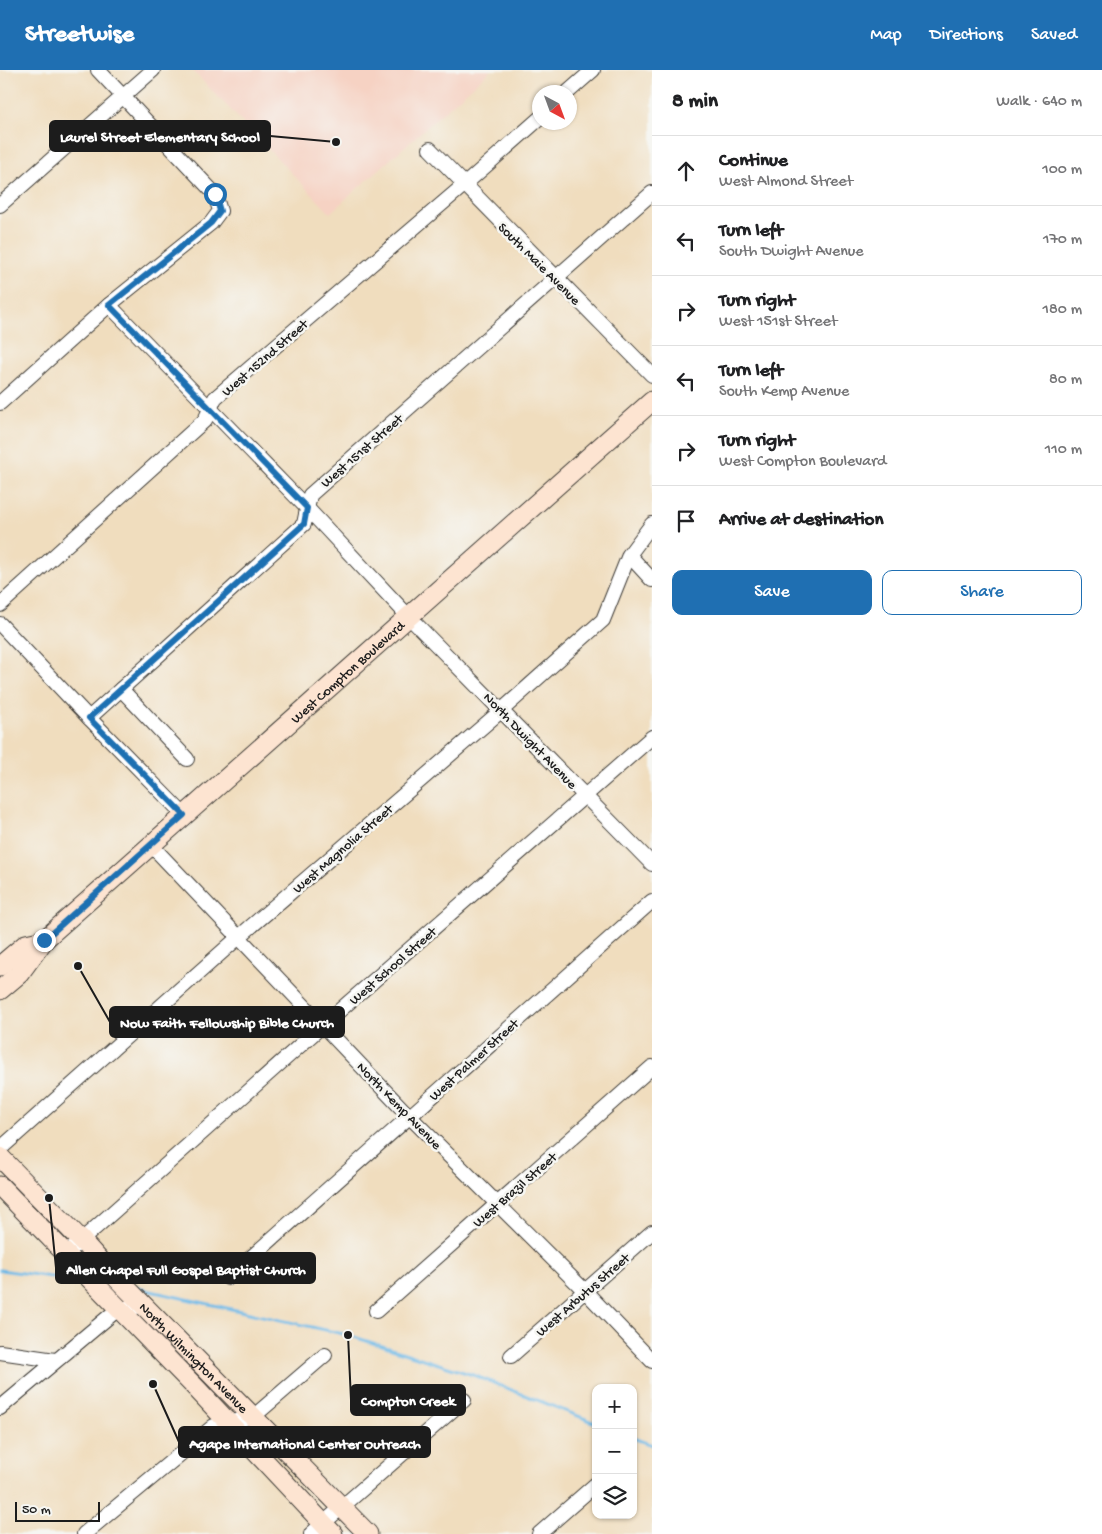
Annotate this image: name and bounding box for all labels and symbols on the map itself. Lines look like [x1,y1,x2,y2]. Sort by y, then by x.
north arrow [532,85,577,130]
callout: Laurel Street Elementary School [50,121,270,151]
text: Laurel Street Elementary School [60,129,261,147]
route start [204,183,227,206]
street label: South Maie Avenue [493,220,584,310]
street label: West 152nd Street [219,316,313,401]
street label: West 151st Street [318,411,408,492]
street label: West Compton Boulevard [288,617,410,728]
street label: North Dwight Avenue [479,690,580,794]
street label: West Magnolia Street [290,801,398,898]
street label: West School Street [346,923,442,1010]
route end [33,929,56,952]
callout: Now Faith Fellowship Bible Church [110,1007,344,1037]
text: Now Faith Fellowship Bible Church [120,1015,334,1033]
street label: West Palmer Street [426,1015,524,1106]
street label: North Kemp Avenue [352,1059,445,1155]
street label: West Brazil Street [470,1149,562,1232]
street label: West Arbutus Street [533,1250,635,1341]
callout: Allen Chapel Full Gospel Baptist Church [56,1253,315,1283]
text: Allen Chapel Full Gospel Baptist Church [65,1262,306,1280]
street label: North Wilmington Avenue [134,1300,251,1418]
callout: Compton Creek [351,1385,465,1415]
text: Compton Creek [360,1393,457,1411]
callout: Agape International Center Outreach [179,1427,430,1457]
text: Agape International Center Outreach [188,1436,421,1454]
scale bar [15,1499,100,1522]

